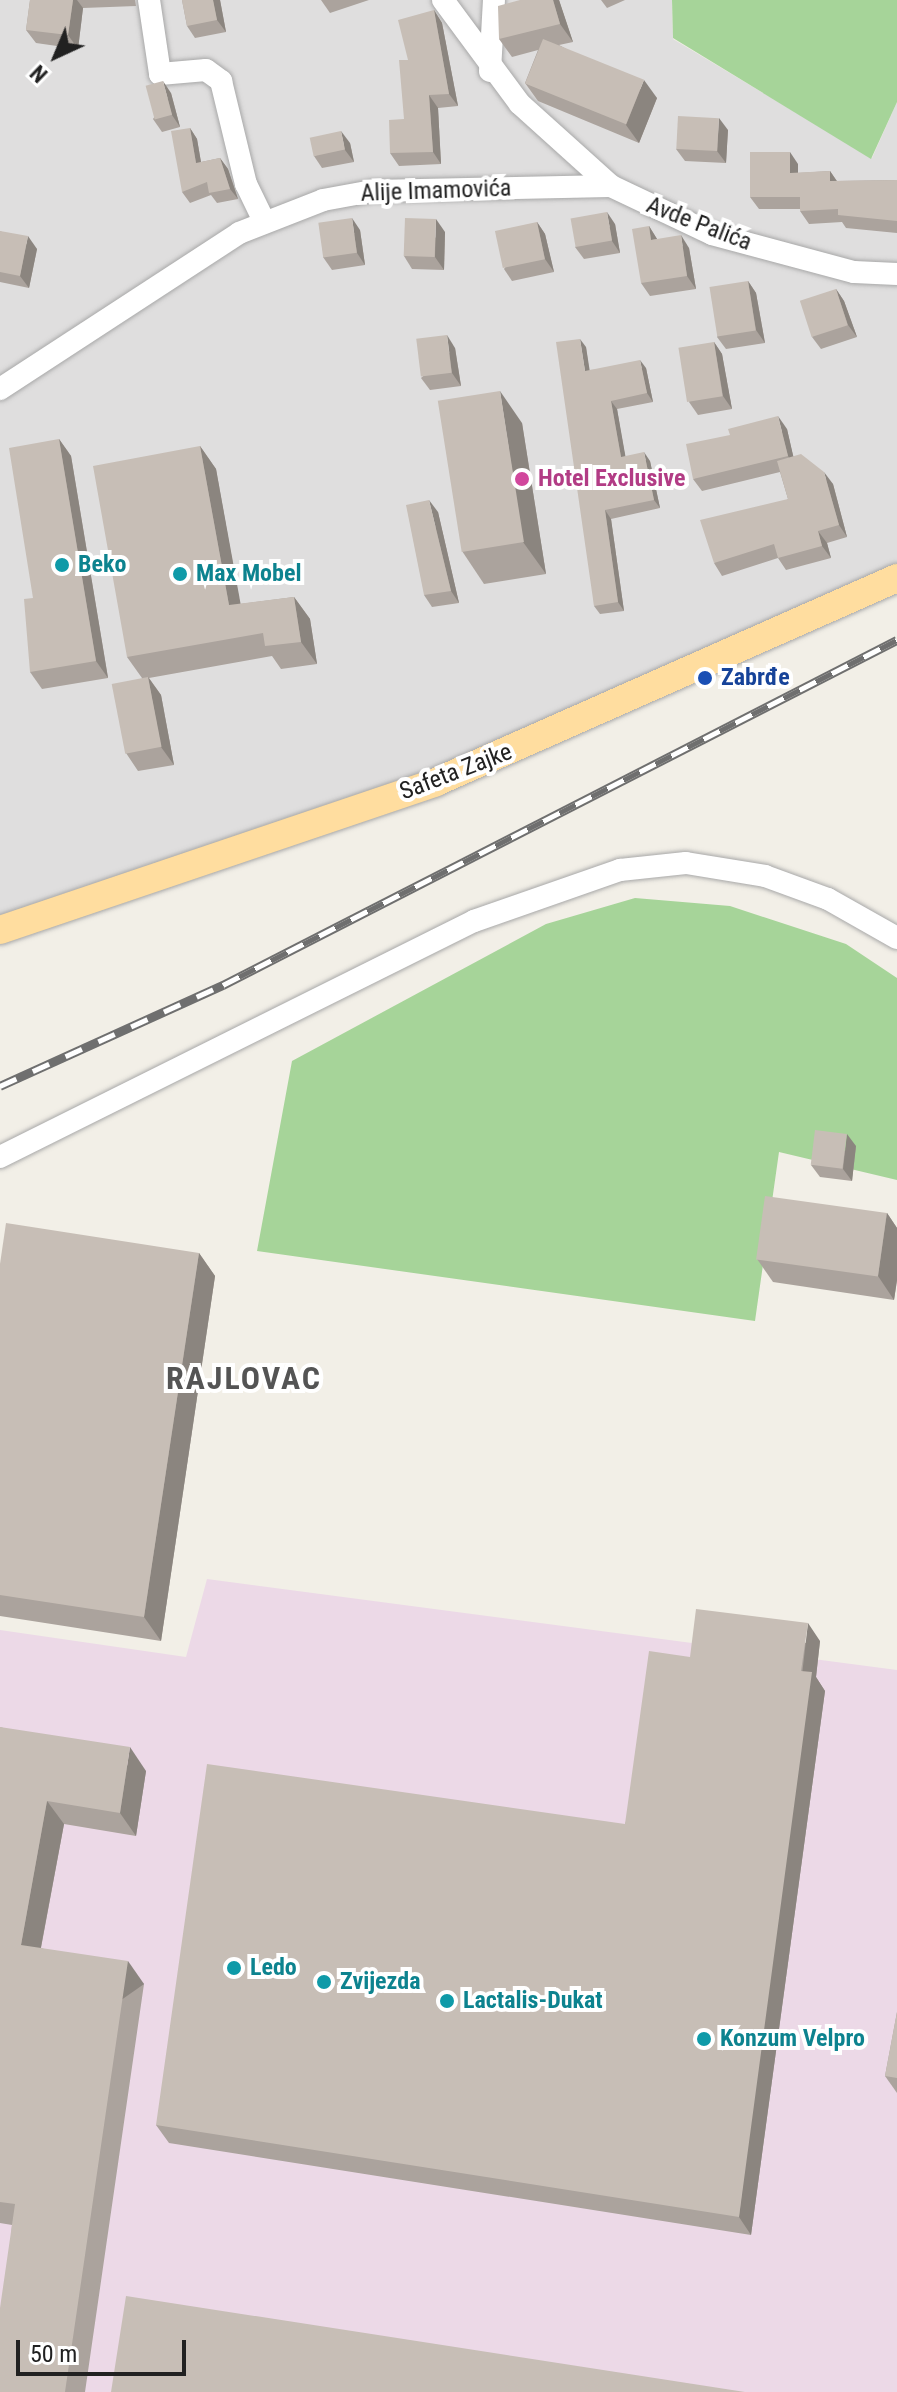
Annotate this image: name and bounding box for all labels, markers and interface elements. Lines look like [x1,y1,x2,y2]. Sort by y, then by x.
north arrow [16,16,96,96]
text: N [25,60,53,87]
street label: Alije Imamovića [360,174,512,208]
street label: Avde Palića [642,191,756,257]
place label: Hotel Exclusive [538,465,685,493]
marker: Hotel Exclusive [513,470,531,488]
place label: Beko [78,551,126,579]
marker: Beko [53,556,71,574]
place label: Max Mobel [196,560,301,588]
marker: Max Mobel [171,565,189,583]
place label: Zabrđe [721,664,790,692]
marker: Zabrđe [696,669,714,687]
street label: Safeta Zajke [396,737,516,807]
district label: RAJLOVAC [166,1359,322,1397]
place label: Ledo [250,1954,297,1982]
marker: Ledo [225,1959,243,1977]
place label: Zvijezda [340,1968,420,1996]
marker: Zvijezda [315,1973,333,1991]
place label: Lactalis-Dukat [463,1987,603,2015]
marker: Lactalis-Dukat [438,1992,456,2010]
place label: Konzum Velpro [720,2025,865,2053]
marker: Konzum Velpro [695,2030,713,2048]
scale bar [20,2324,190,2374]
text: 50 m [30,2340,77,2368]

